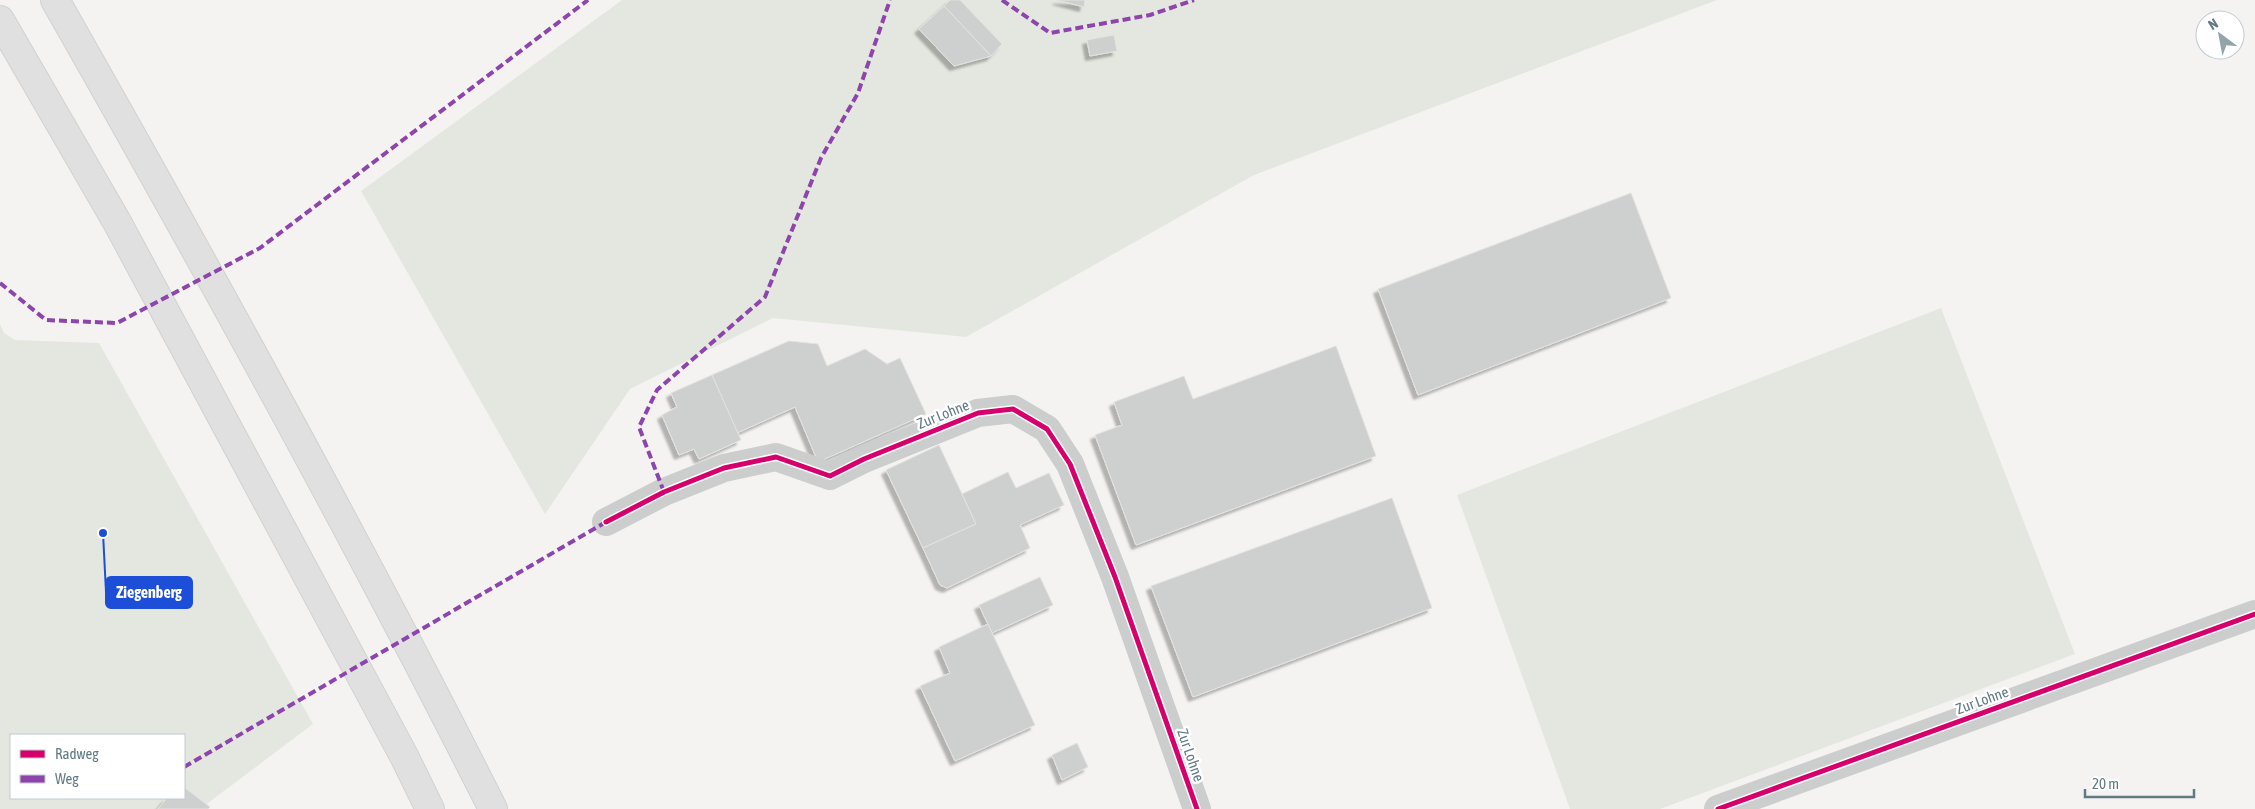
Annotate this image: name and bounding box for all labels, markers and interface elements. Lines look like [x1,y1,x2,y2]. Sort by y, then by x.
north arrow [2195,10,2245,60]
text: N [2205,15,2221,33]
street label: Zur Lohne [914,396,972,432]
callout: Ziegenberg [106,577,192,608]
text: Ziegenberg [116,583,182,601]
street label: Zur Lohne [1953,683,2011,717]
street label: Zur Lohne [1174,726,1208,784]
legend [10,734,185,799]
text: Radweg [55,745,99,762]
scale bar [2085,766,2194,798]
text: Weg [55,770,79,787]
text: 20 m [2092,775,2119,792]

